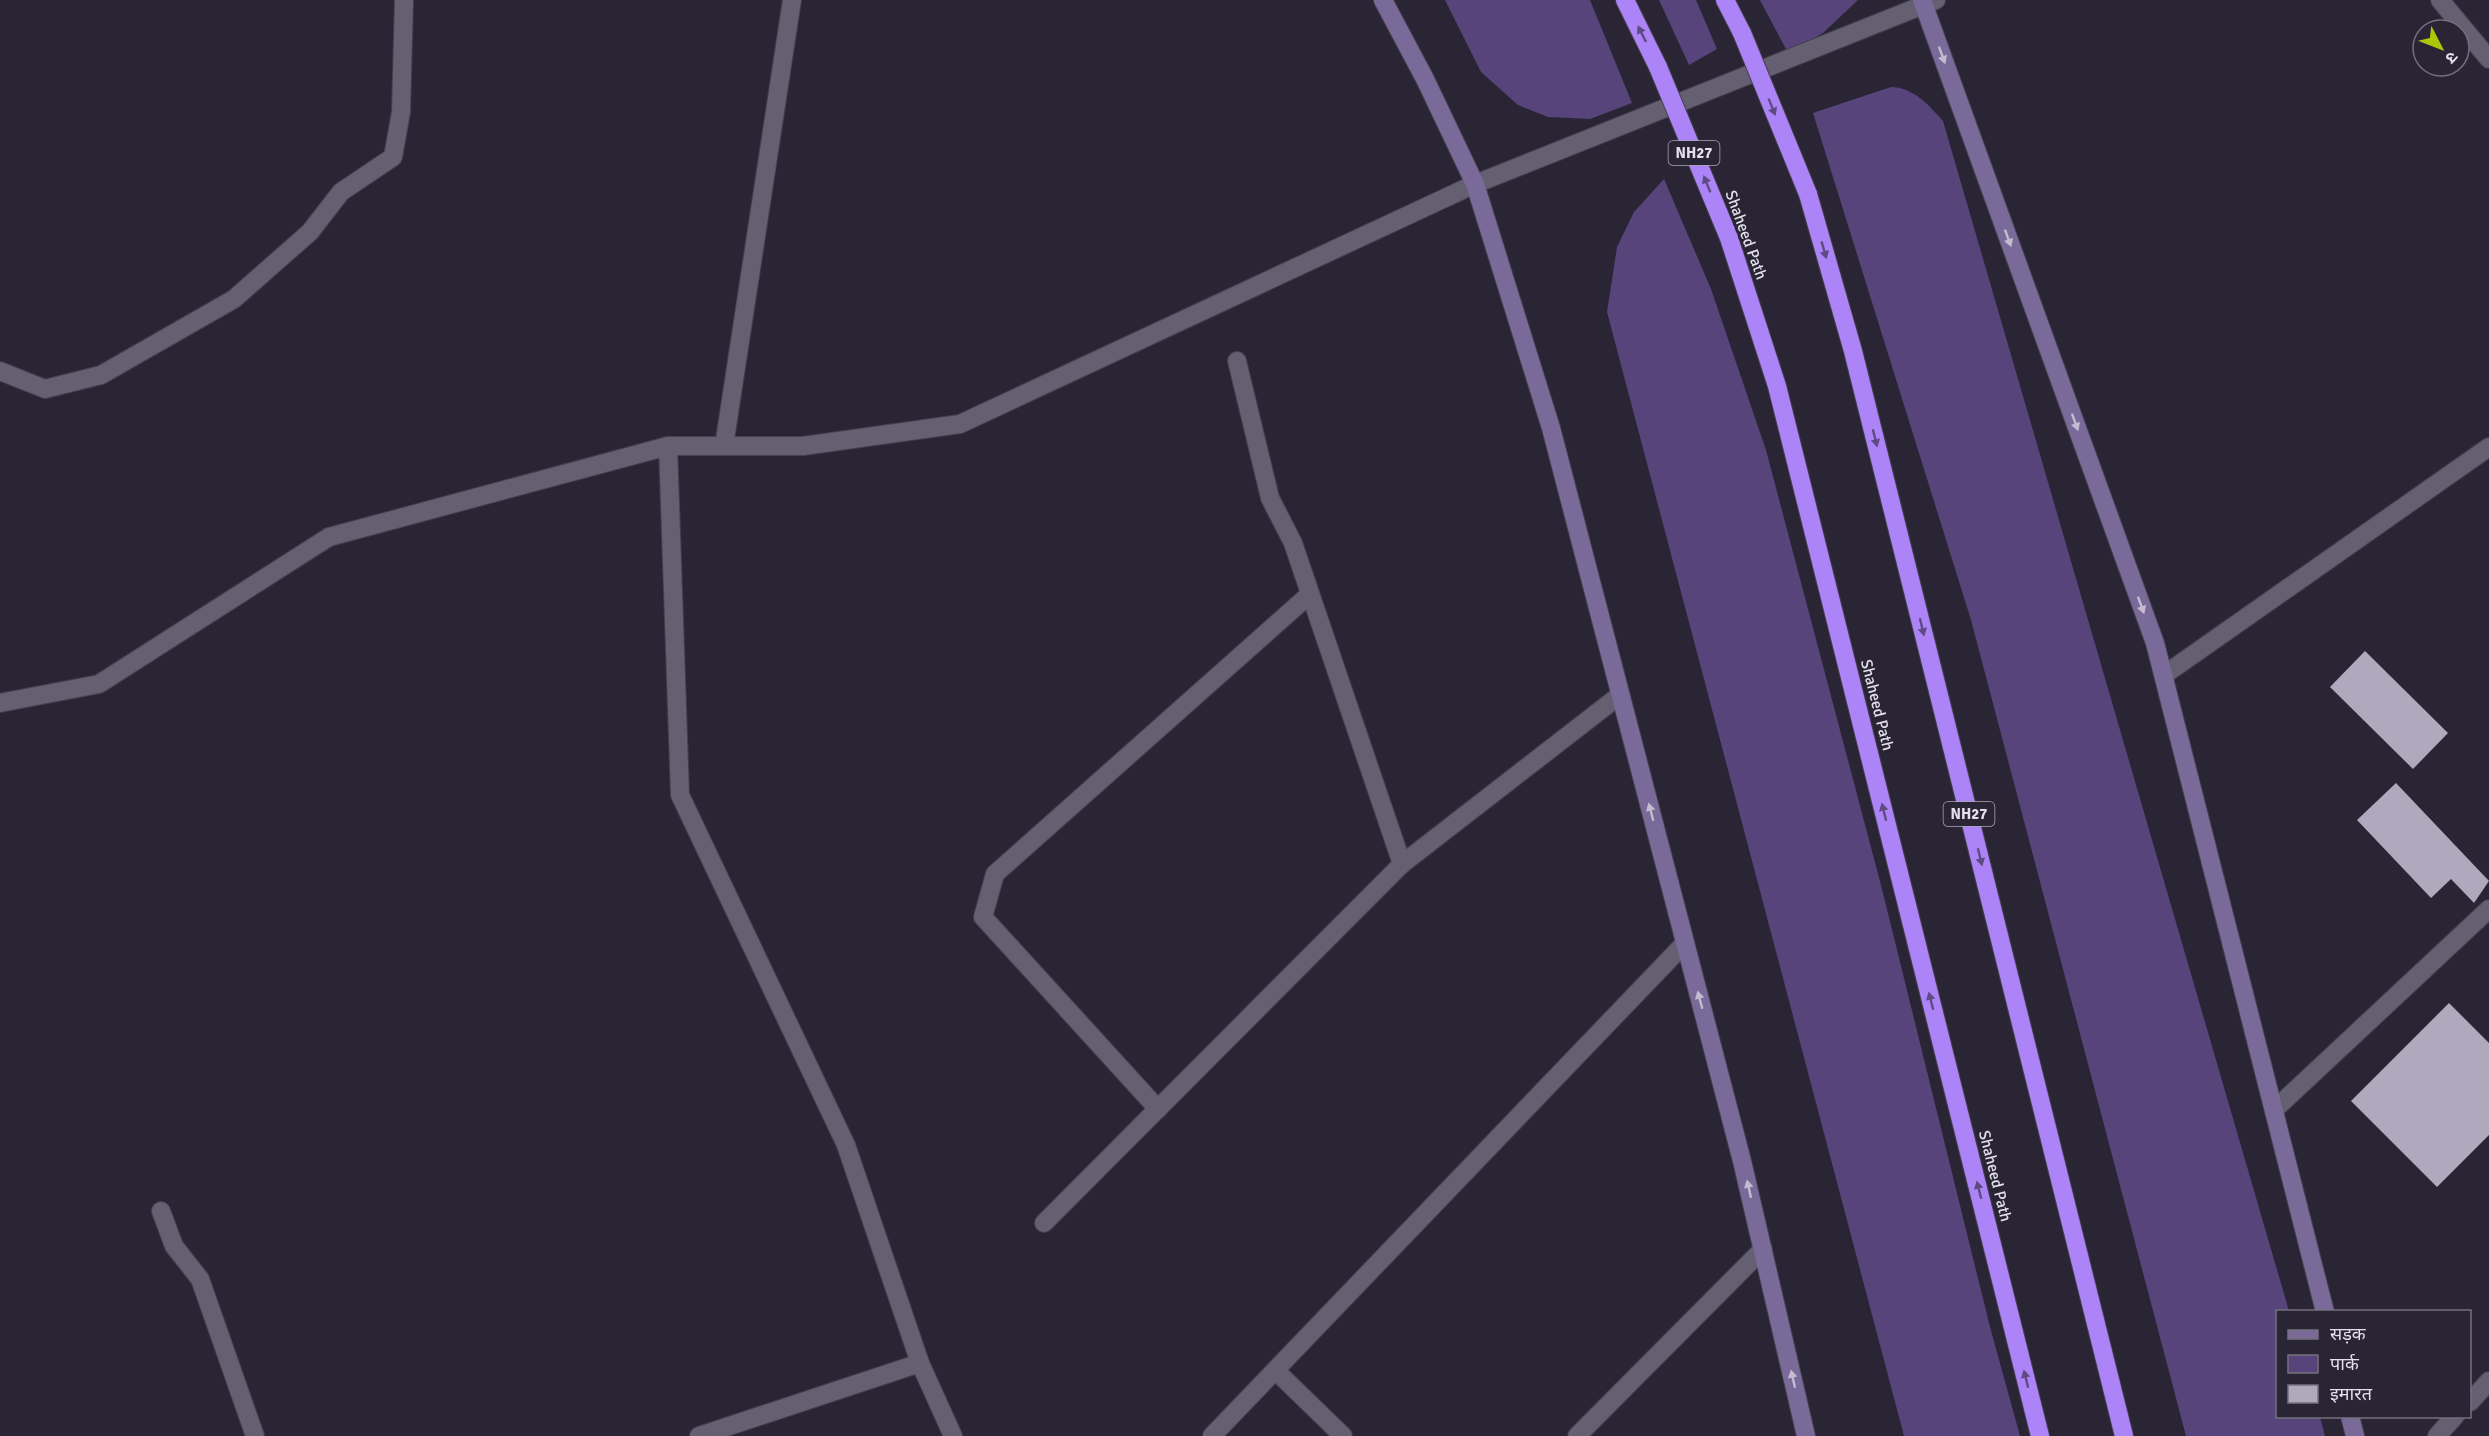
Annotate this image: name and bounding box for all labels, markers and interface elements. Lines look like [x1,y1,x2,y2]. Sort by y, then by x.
north arrow [2411,18,2471,78]
one-way arrow [1637,25,1646,42]
one-way arrow [1937,46,1947,64]
text: उ [2440,47,2462,68]
one-way arrow [1767,98,1777,116]
road number: NH27 [1668,141,1720,165]
one-way arrow [1702,175,1712,193]
street label: Shaheed Path [1721,188,1771,282]
one-way arrow [2004,229,2014,247]
one-way arrow [1820,241,1829,259]
one-way arrow [2070,413,2080,431]
one-way arrow [1871,429,1880,447]
one-way arrow [2137,596,2147,614]
one-way arrow [1918,618,1928,637]
street label: Shaheed Path [1856,657,1898,753]
road number: NH27 [1944,802,1994,826]
one-way arrow [1645,803,1655,821]
one-way arrow [1878,803,1888,821]
one-way arrow [1975,848,1985,867]
one-way arrow [1695,991,1705,1009]
one-way arrow [1926,992,1936,1010]
street label: Shaheed Path [1974,1128,2016,1224]
one-way arrow [1743,1180,1753,1198]
one-way arrow [1973,1181,1983,1199]
legend [2276,1310,2471,1418]
text: सड़क [2330,1323,2367,1345]
text: पार्क [2330,1353,2360,1375]
one-way arrow [1788,1369,1797,1388]
one-way arrow [2020,1370,2030,1388]
text: इमारत [2330,1383,2373,1405]

